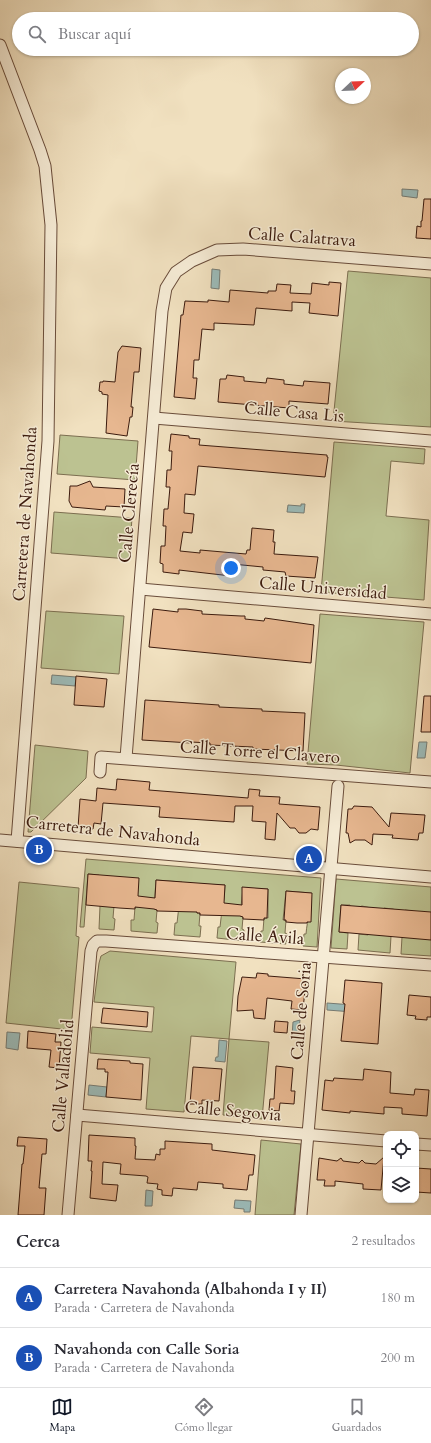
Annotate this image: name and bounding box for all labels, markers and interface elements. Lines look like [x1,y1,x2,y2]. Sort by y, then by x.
search box [12,12,419,56]
icon: search [26,23,48,45]
text: Buscar aquí [58,24,131,44]
north arrow [335,68,371,104]
street label: Calle Calatrava [247,222,357,252]
street label: Calle Casa Lis [243,396,345,428]
street label: Carretera de Navahonda [7,425,43,602]
street label: Calle Clerecía [113,461,145,564]
your location [221,558,241,578]
street label: Calle Universidad [258,571,388,605]
street label: Calle Torre el Clavero [179,735,341,769]
street label: Carretera de Navahonda [25,810,202,852]
pin: B [26,835,52,865]
pin: A [296,844,322,874]
street label: Calle Ávila [225,922,306,950]
street label: Calle de Soria [285,960,317,1061]
street label: Calle Valladolid [47,1018,79,1134]
street label: Calle Segovia [184,1095,283,1127]
map controls [383,1131,419,1203]
button: locate [383,1131,419,1167]
button: layers [383,1167,419,1203]
text: Cerca [16,1230,60,1253]
text: 2 resultados [351,1232,415,1250]
text: Carretera Navahonda (Albahonda I y II) [54,1279,327,1299]
text: A [24,1289,34,1307]
text: 180 m [381,1289,415,1307]
text: Parada · Carretera de Navahonda [54,1299,235,1317]
text: Navahonda con Calle Soria [54,1339,240,1359]
text: B [24,1349,34,1367]
text: 200 m [381,1349,415,1367]
text: Parada · Carretera de Navahonda [54,1359,235,1377]
tab: Mapa [50,1396,75,1435]
tab: Cómo llegar [175,1396,233,1435]
tab: Guardados [332,1396,381,1435]

